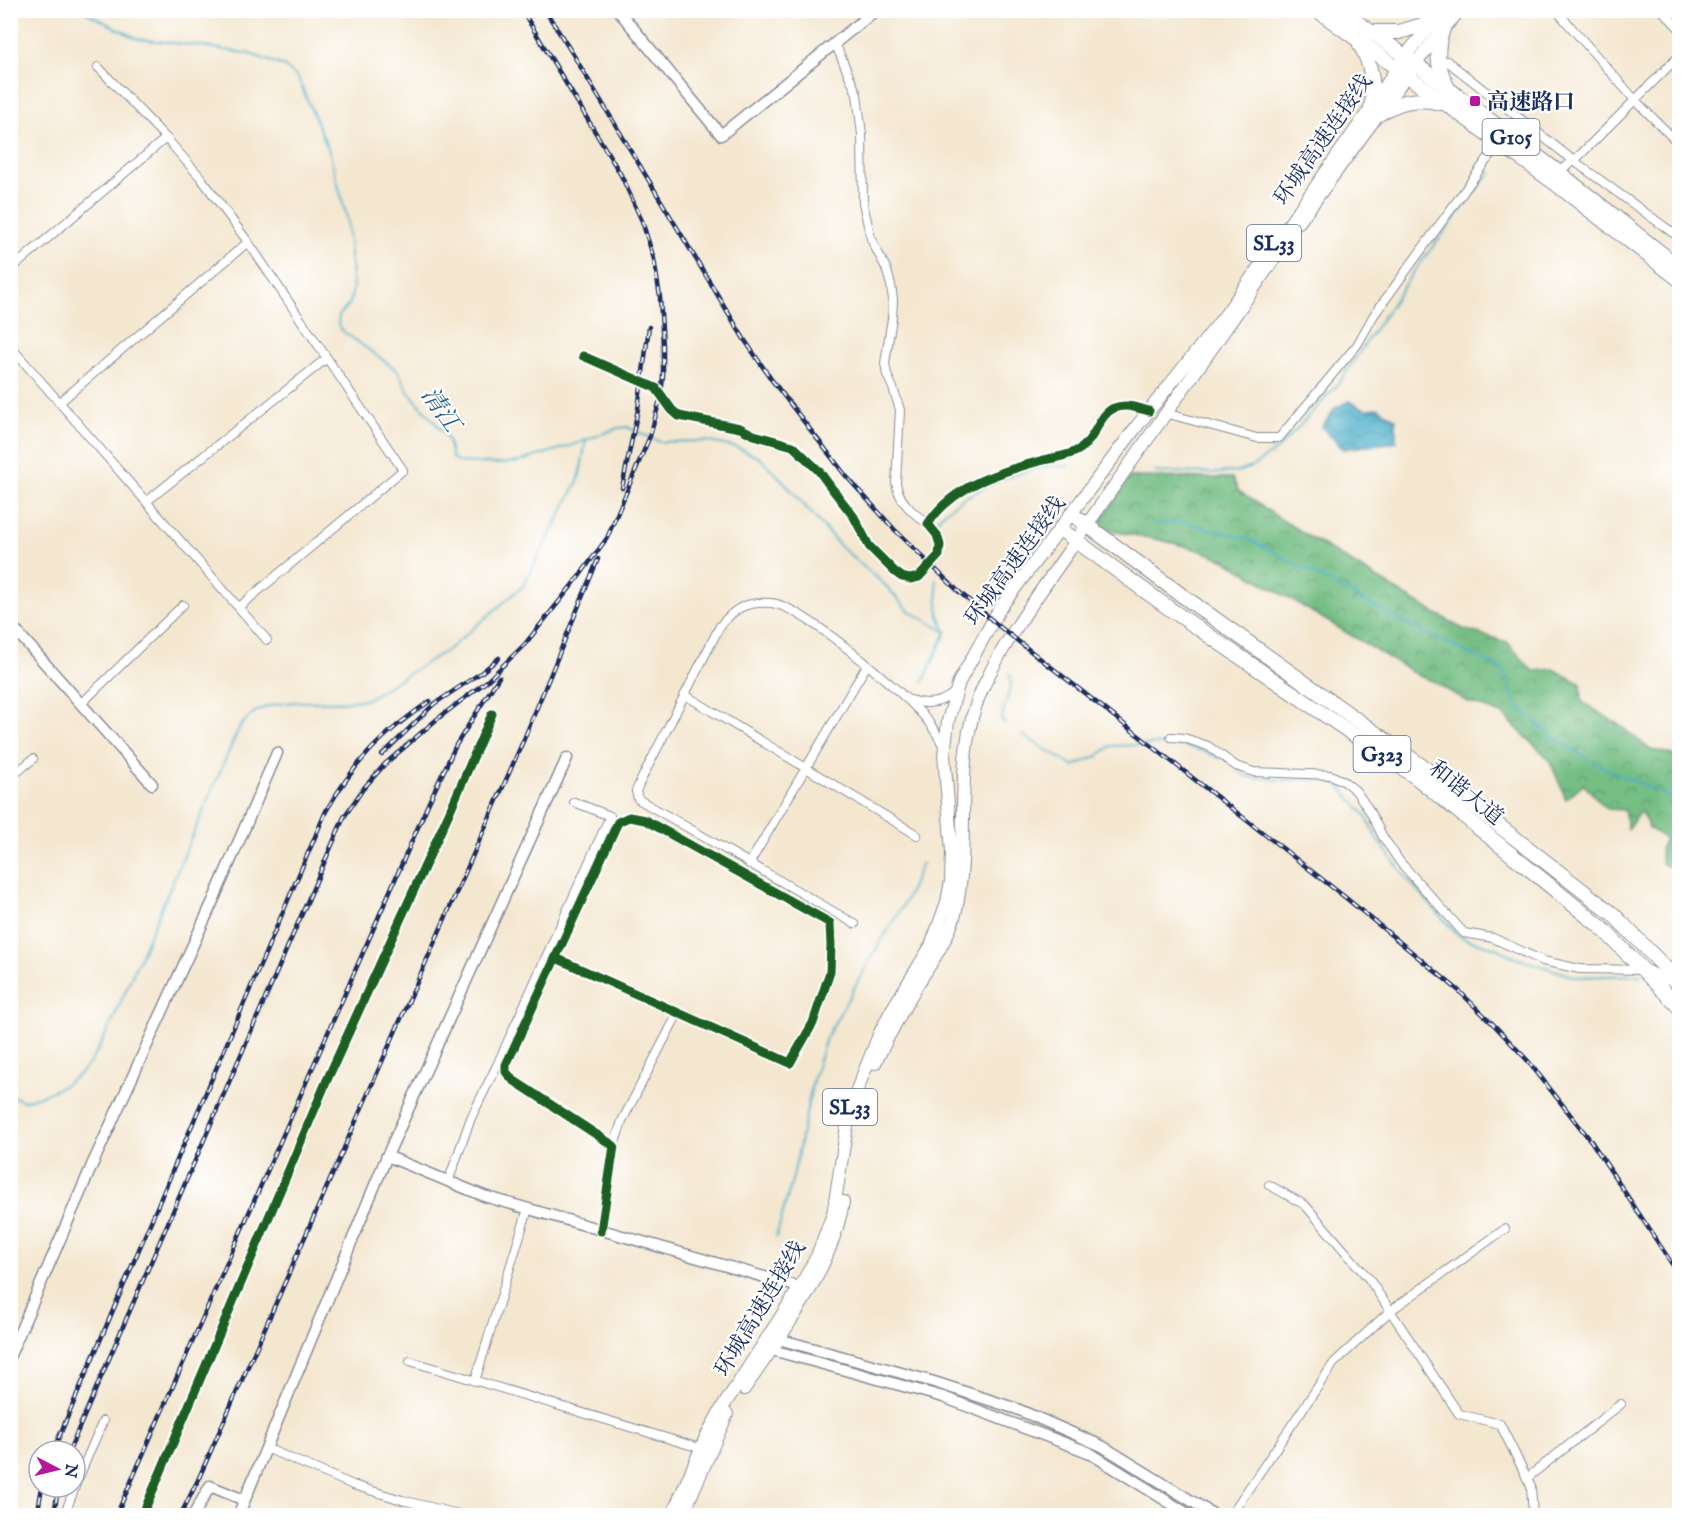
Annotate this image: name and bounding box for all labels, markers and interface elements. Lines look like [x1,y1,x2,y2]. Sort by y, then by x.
street label: 环城高速连接线 [1268,69,1379,211]
place label: 高速路口 [1487,89,1575,117]
marker: 高速路口 [1468,94,1482,108]
road number: G105 [1482,119,1540,155]
road number: SL33 [1247,225,1301,261]
water label: 清江 [413,381,468,441]
street label: 环城高速连接线 [959,491,1072,632]
road number: G323 [1354,736,1410,772]
street label: 和谐大道 [1423,755,1509,832]
road number: SL33 [823,1089,877,1125]
street label: 环城高速连接线 [709,1236,812,1382]
north arrow [27,1439,87,1499]
text: N [59,1462,81,1479]

